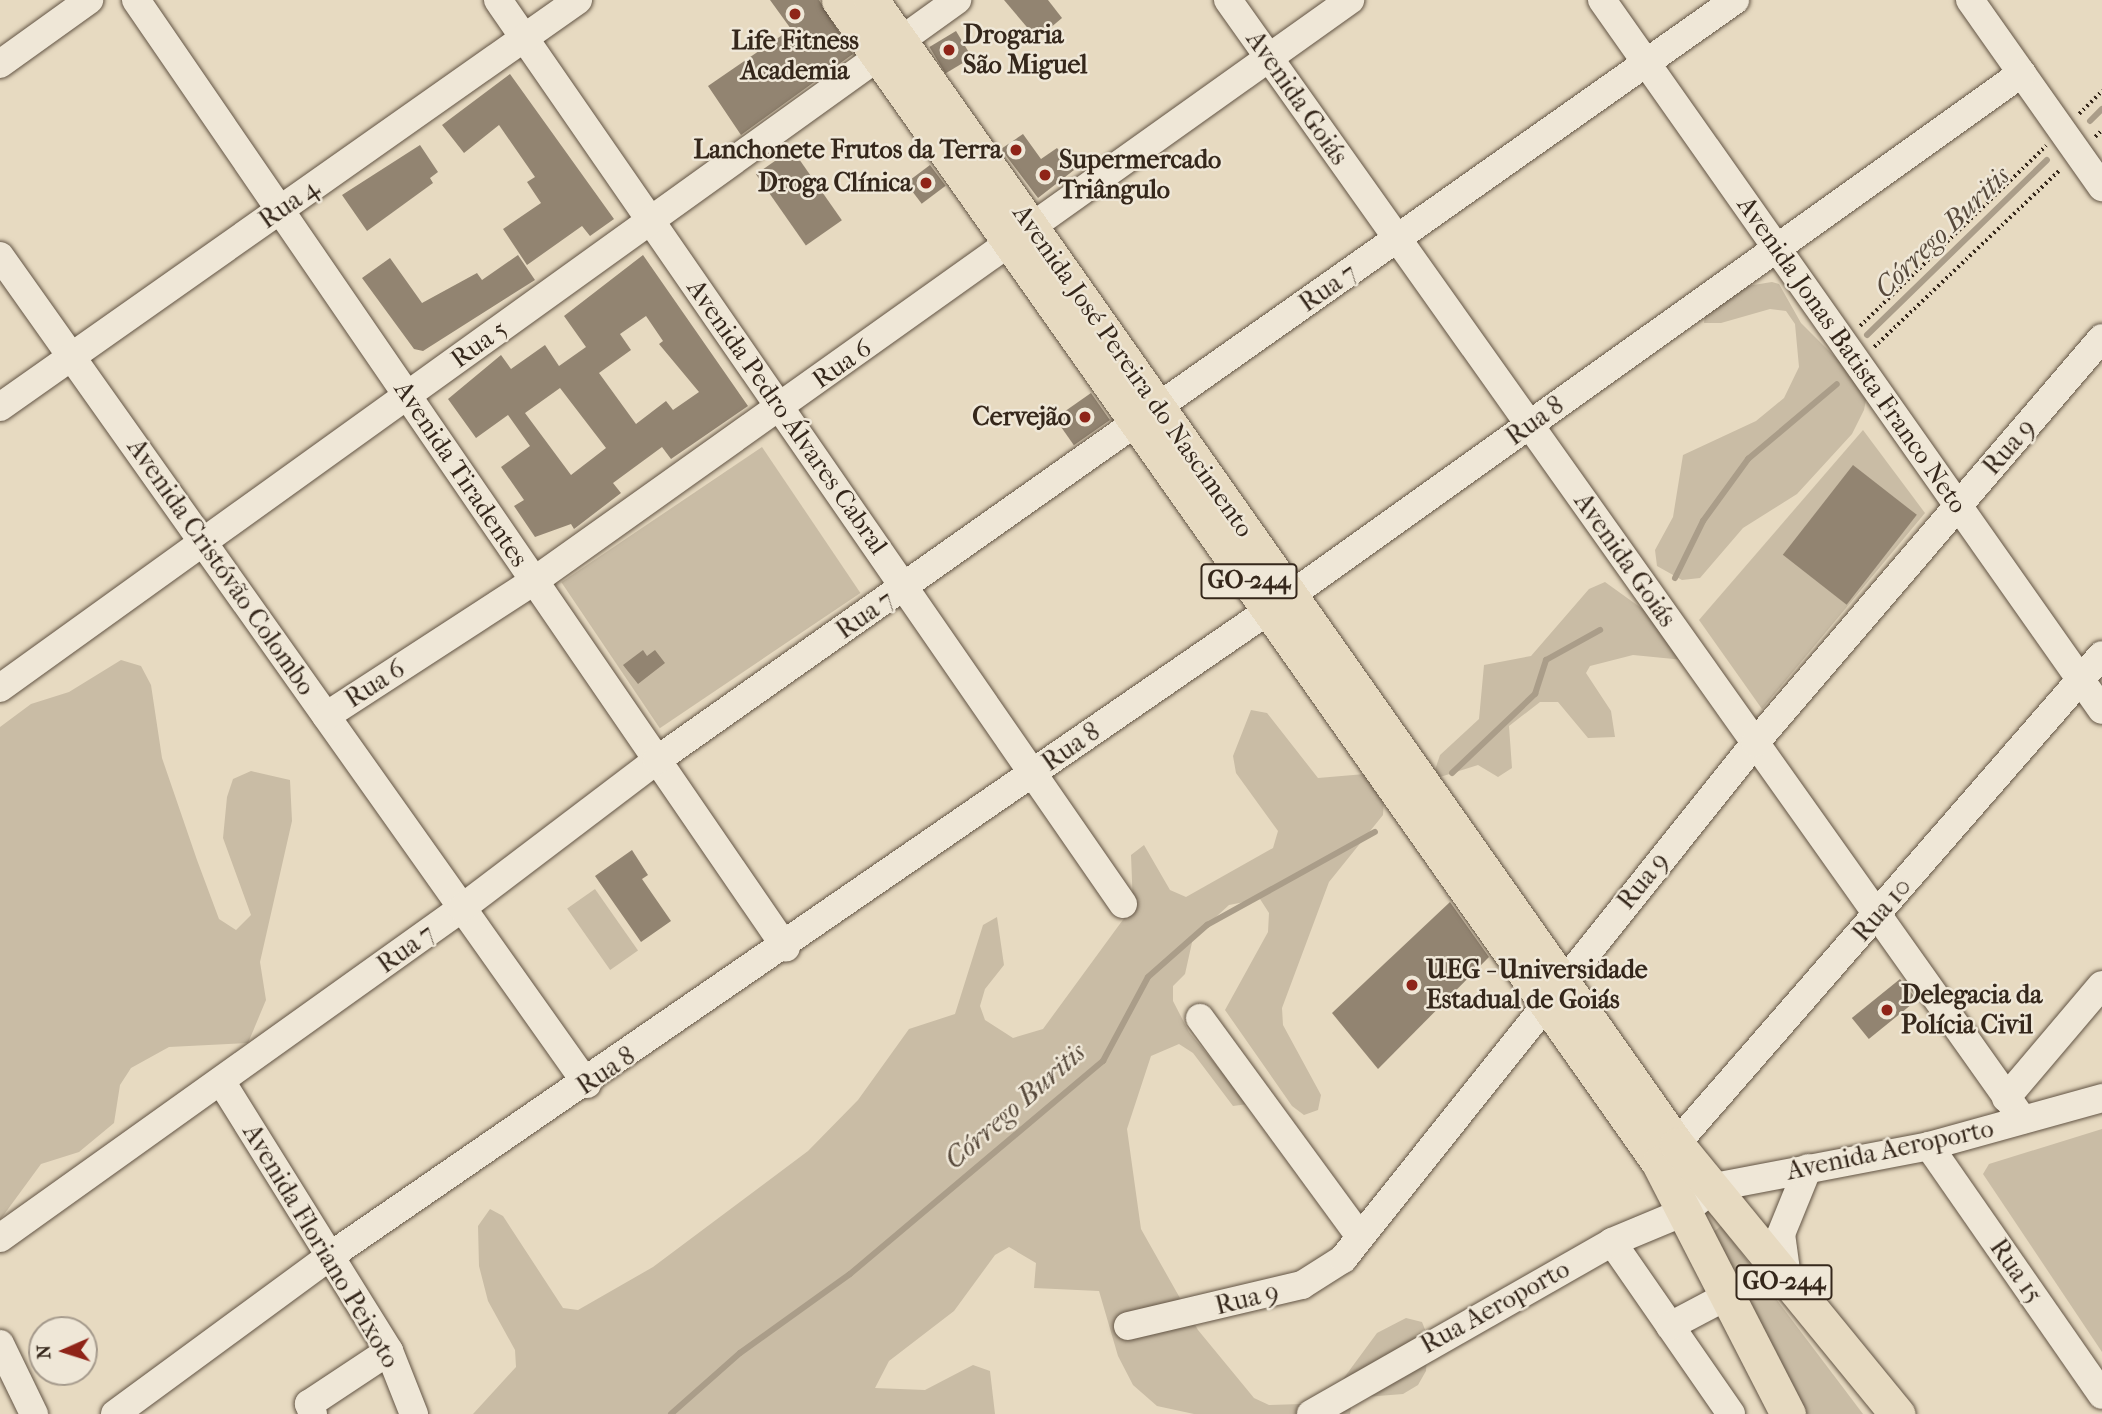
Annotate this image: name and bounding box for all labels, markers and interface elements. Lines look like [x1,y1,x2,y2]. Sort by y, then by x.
marker: Life Fitness Academia [787,6,803,22]
place label: Drogaria São Miguel [963,19,1087,80]
place label: Life Fitness Academia [731,25,859,86]
street label: Avenida Goiás [1239,25,1355,171]
marker: Drogaria São Miguel [941,42,957,58]
place label: Lanchonete Frutos da Terra [693,134,1002,166]
marker: Lanchonete Frutos da Terra [1008,142,1024,158]
place label: Supermercado Triângulo [1059,144,1221,206]
water label: Córrego Buritis [1867,159,2017,305]
place label: Droga Clínica [758,167,912,199]
marker: Supermercado Triângulo [1037,167,1053,183]
street label: Rua 4 [253,172,325,236]
marker: Droga Clínica [918,175,934,191]
street label: Avenida Jonas Batista Franco Neto [1730,191,1974,519]
street label: Avenida José Pereira do Nascimento [1006,199,1260,543]
street label: Rua 7 [1293,257,1363,319]
street label: Avenida Pedro Álvares Cabral [680,274,894,560]
street label: Rua 5 [445,313,513,375]
street label: Rua 6 [806,333,878,395]
street label: Avenida Tiradentes [387,375,535,573]
street label: Rua 8 [1500,390,1570,452]
place label: Cervejão [972,401,1071,433]
marker: Cervejão [1077,409,1093,425]
street label: Rua 9 [1976,412,2042,482]
street label: Avenida Cristóvão Colombo [120,433,322,701]
street label: Avenida Goiás [1567,487,1683,633]
road number: GO-244 [1200,560,1298,602]
street label: Rua 7 [830,584,900,646]
street label: Rua 6 [339,653,411,715]
street label: Rua 8 [1036,716,1106,778]
street label: Rua 9 [1611,846,1675,916]
street label: Rua 10 [1846,872,1918,948]
street label: Rua 7 [371,918,441,980]
place label: UEG - Universidade Estadual de Goiás [1426,954,1648,1016]
marker: UEG - Universidade Estadual de Goiás [1404,977,1420,993]
place label: Delegacia da Polícia Civil [1901,979,2042,1040]
marker: Delegacia da Polícia Civil [1879,1002,1895,1018]
water label: Córrego Buritis [938,1036,1092,1176]
street label: Rua 8 [571,1040,641,1102]
street label: Avenida Aeroporto [1784,1113,1996,1187]
street label: Avenida Floriano Peixoto [236,1118,406,1374]
street label: Rua 15 [1983,1233,2049,1309]
street label: Rua Aeroporto [1415,1253,1575,1361]
road number: GO-244 [1735,1262,1833,1302]
street label: Rua 9 [1212,1276,1282,1322]
north arrow [28,1316,98,1386]
text: N [33,1344,55,1360]

